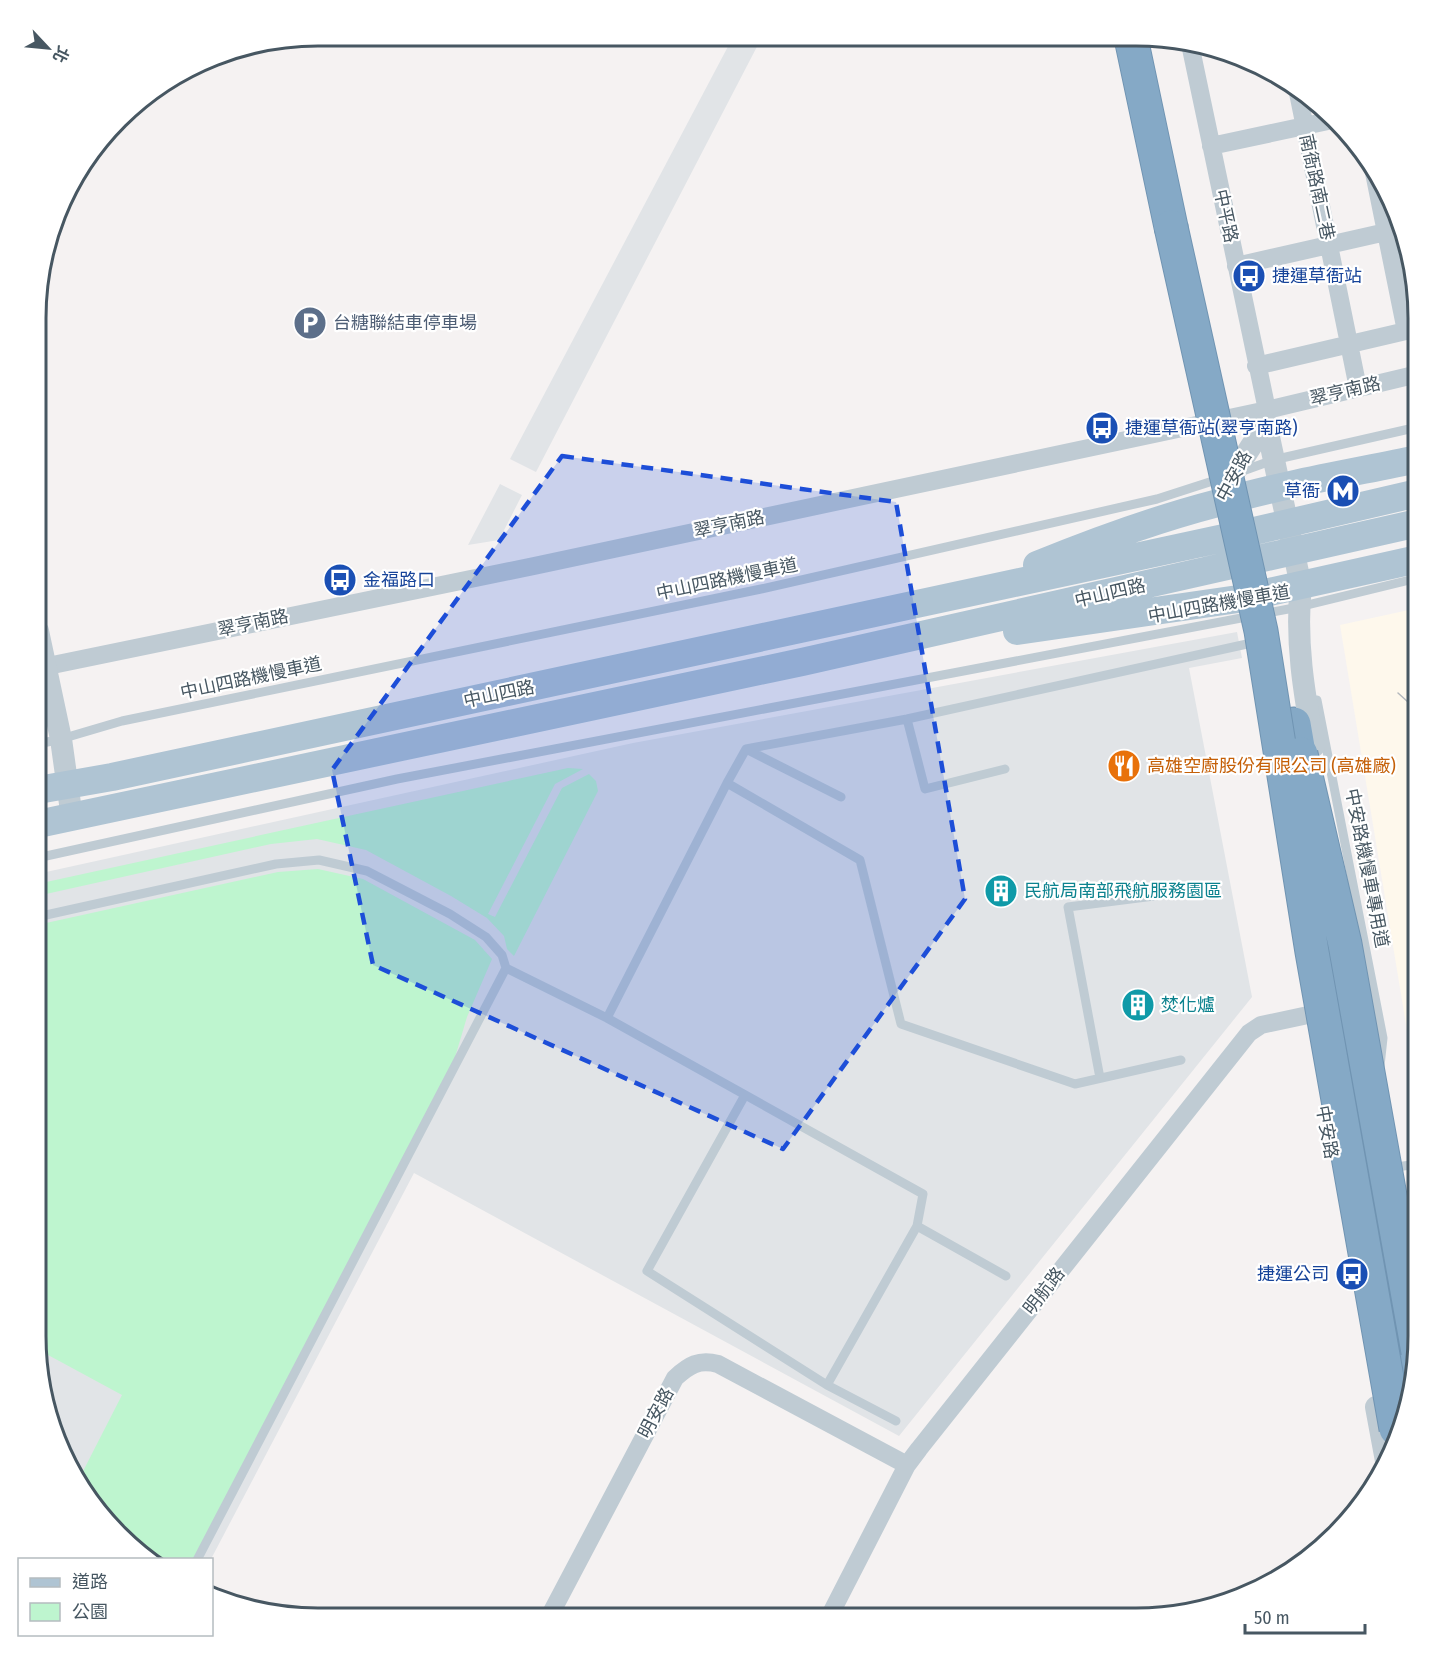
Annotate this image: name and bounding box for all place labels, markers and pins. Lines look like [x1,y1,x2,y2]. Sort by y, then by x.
bus stop icon: 捷運草衙站 [1231,258,1267,294]
place label: 捷運草衙站 [1272,265,1362,287]
parking icon: 台糖聯結車停車場 [292,305,328,341]
place label: 台糖聯結車停車場 [333,312,477,334]
bus stop icon: 捷運草衙站(翠亨南路) [1084,410,1120,446]
place label: 捷運草衙站(翠亨南路) [1125,417,1298,439]
metro station icon: 草衙 [1325,473,1361,509]
place label: 草衙 [1284,480,1320,502]
bus stop icon: 金福路口 [322,562,358,598]
place label: 金福路口 [363,569,435,591]
restaurant icon: 高雄空廚股份有限公司 (高雄廠) [1106,748,1142,784]
place label: 高雄空廚股份有限公司 (高雄廠) [1147,755,1396,777]
building icon: 民航局南部飛航服務園區 [983,873,1019,909]
place label: 民航局南部飛航服務園區 [1024,880,1222,902]
building icon: 焚化爐 [1120,987,1156,1023]
place label: 焚化爐 [1161,994,1215,1016]
bus stop icon: 捷運公司 [1334,1256,1370,1292]
place label: 捷運公司 [1257,1263,1329,1285]

